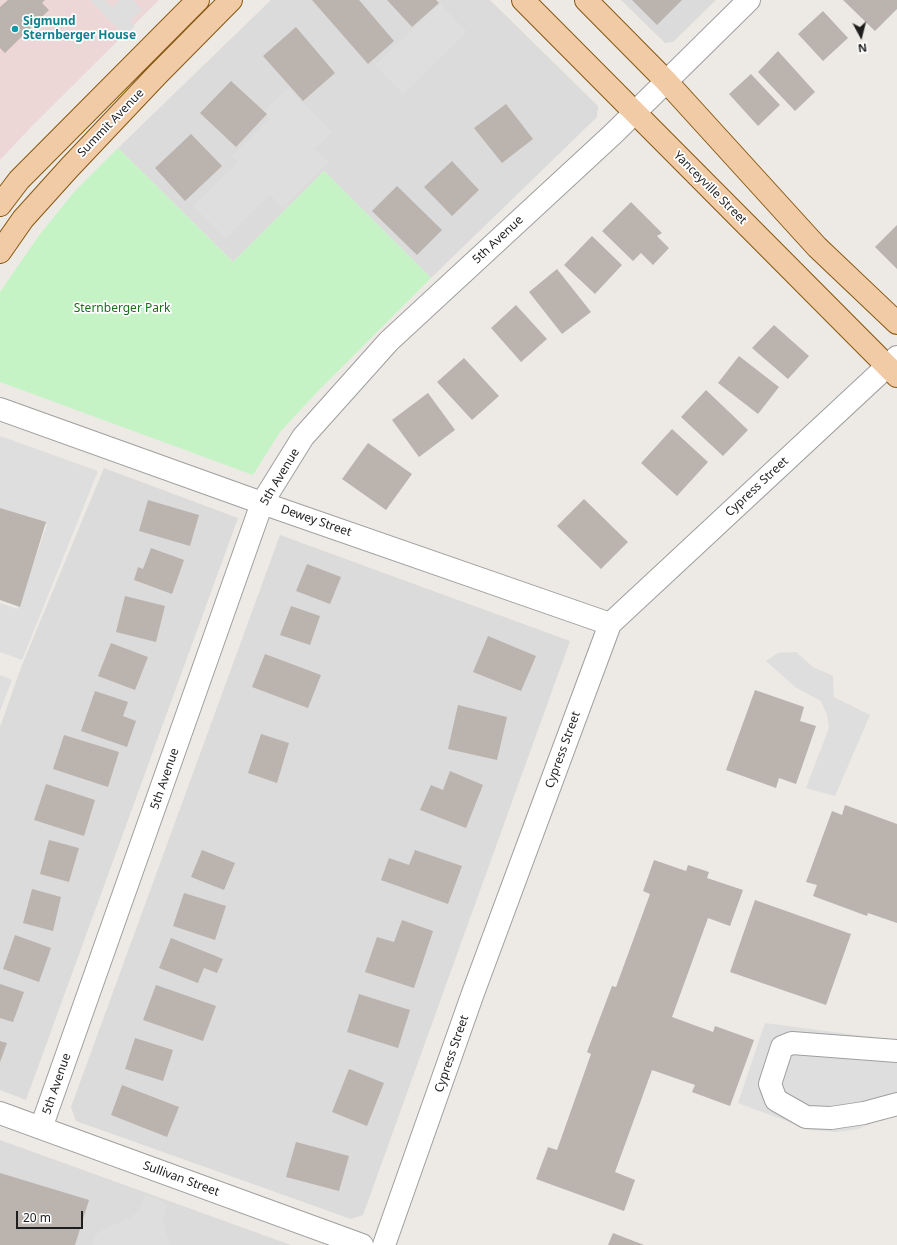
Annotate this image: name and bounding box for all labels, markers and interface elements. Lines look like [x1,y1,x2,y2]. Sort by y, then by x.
place label: Sigmund Sternberger House [23,15,136,43]
north arrow [841,16,881,56]
marker: Sigmund Sternberger House [10,24,20,34]
text: N [857,40,868,56]
street label: Summit Avenue [75,86,147,160]
street label: Yanceyville Street [670,148,750,228]
street label: 5th Avenue [470,213,526,267]
park label: Sternberger Park [74,302,170,316]
street label: 5th Avenue [257,446,303,508]
street label: Cypress Street [723,454,791,520]
street label: Dewey Street [279,502,353,540]
street label: Cypress Street [542,710,584,790]
street label: 5th Avenue [148,746,182,812]
street label: Cypress Street [432,1014,472,1094]
street label: 5th Avenue [40,1051,74,1117]
street label: Sullivan Street [141,1159,221,1199]
scale bar [18,1203,85,1229]
text: 20 m [23,1209,51,1226]

